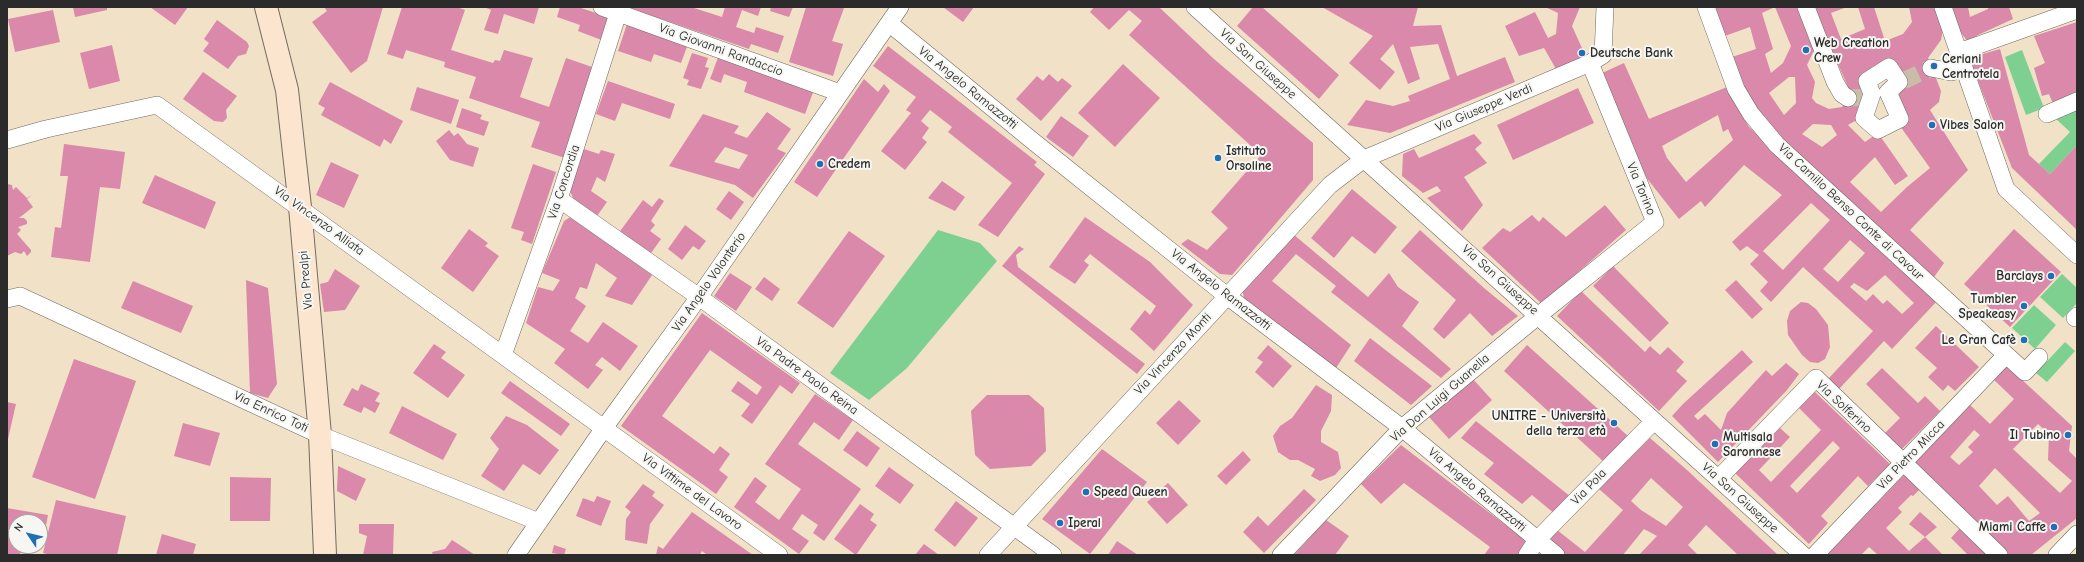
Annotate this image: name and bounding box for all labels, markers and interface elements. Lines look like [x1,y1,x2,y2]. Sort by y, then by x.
street label: Via Giovanni Randaccio [657,20,785,80]
street label: Via San Giuseppe [1217,26,1299,102]
place label: Web Creation Crew [1814,35,1889,66]
street label: Via Angelo Ramazzotti [915,43,1021,133]
place label: Deutsche Bank [1590,45,1673,61]
marker: Web Creation Crew [1801,45,1811,55]
marker: Deutsche Bank [1577,48,1587,58]
place label: Ceriani Centrotela [1942,51,1999,82]
marker: Ceriani Centrotela [1929,61,1939,71]
street label: Via Giuseppe Verdi [1433,81,1535,135]
place label: Vibes Salon [1940,117,2004,133]
marker: Vibes Salon [1927,120,1937,130]
street label: Via Camillo Benso Conte di Cavour [1775,140,1927,284]
street label: Via Concordia [545,143,583,221]
place label: Istituto Orsoline [1226,143,1271,174]
marker: Istituto Orsoline [1213,153,1223,163]
place label: Credem [828,156,871,172]
marker: Credem [815,159,825,169]
street label: Via Torino [1623,160,1659,218]
street label: Via Vincenzo Alliata [271,183,367,259]
street label: Via Angelo Volonterio [669,229,749,335]
street label: Via San Giuseppe [1459,242,1541,318]
street label: Via Angelo Ramazzotti [1168,246,1274,334]
street label: Via Prealpi [296,250,316,310]
place label: Barclays [1996,268,2043,284]
marker: Barclays [2046,271,2056,281]
place label: Tumbler Speakeasy [1959,291,2016,322]
marker: Tumbler Speakeasy [2019,301,2029,311]
street label: Via Vincenzo Monti [1131,310,1215,398]
place label: Le Gran Cafè [1941,332,2016,348]
street label: Via Padre Paolo Reina [753,334,861,418]
marker: Le Gran Cafè [2019,335,2029,345]
street label: Via Don Luigi Guanella [1387,351,1493,445]
street label: Via Solferino [1813,377,1875,437]
street label: Via Enrico Toti [231,388,311,436]
place label: UNITRE - Università della terza età [1492,408,1606,439]
street label: Via Pietro Micca [1874,417,1948,493]
marker: UNITRE - Università della terza età [1609,418,1619,428]
place label: Il Tubino [2010,427,2060,443]
place label: Multisala Saronnese [1723,429,1781,460]
marker: Il Tubino [2063,430,2073,440]
marker: Multisala Saronnese [1710,439,1720,449]
street label: Via Angelo Ramazzotti [1425,444,1529,536]
street label: Via Vittime del Lavoro [639,450,745,534]
street label: Via San Giuseppe [1699,460,1781,536]
street label: Via Pola [1568,466,1610,508]
place label: Speed Queen [1094,484,1168,500]
marker: Speed Queen [1081,487,1091,497]
north arrow [8,514,48,554]
place label: Iperal [1068,515,1101,531]
marker: Iperal [1055,518,1065,528]
place label: Miami Caffe [1979,519,2046,535]
text: N [11,521,26,534]
marker: Miami Caffe [2049,522,2059,532]

